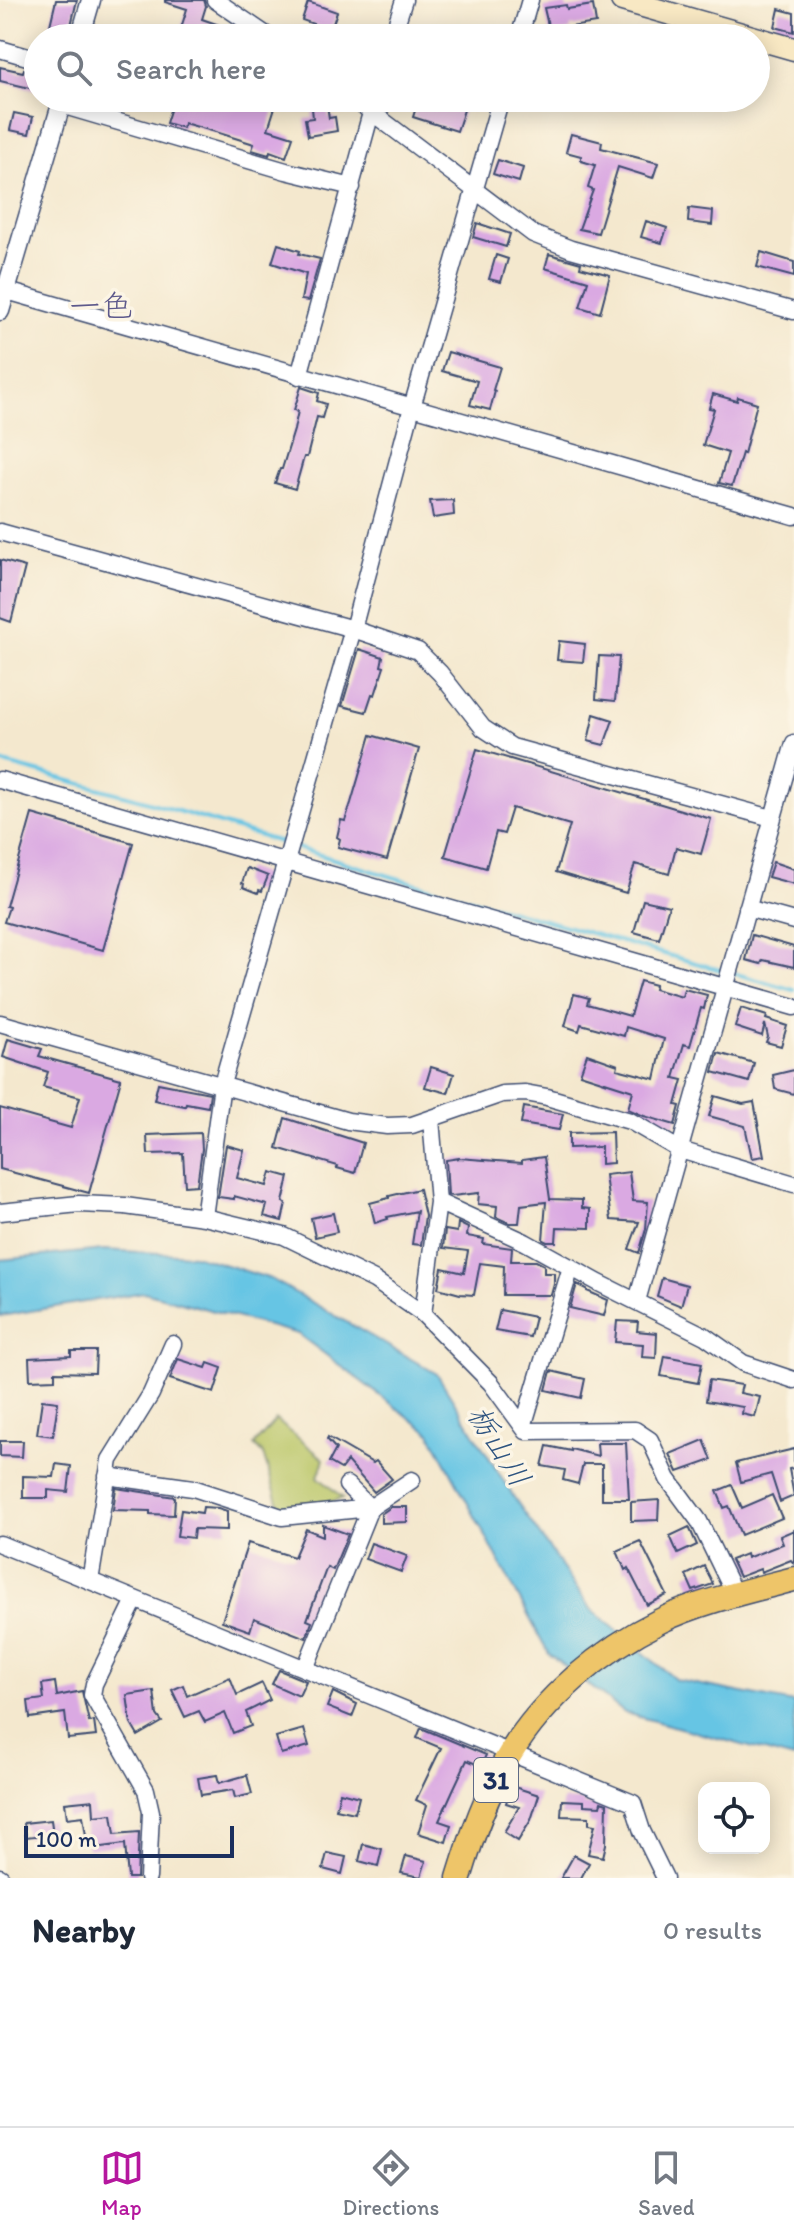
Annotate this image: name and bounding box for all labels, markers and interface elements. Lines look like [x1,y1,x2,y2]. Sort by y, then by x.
search box [24,24,770,112]
icon: search [52,46,96,90]
text: Search here [116,50,266,87]
district label: 一色 [69,287,133,325]
water label: 栃山川 [460,1398,539,1494]
road number: 31 [474,1758,518,1802]
map controls [698,1782,770,1854]
button: locate [698,1782,770,1854]
scale bar [24,1822,234,1858]
text: 100 m [36,1826,97,1853]
text: Nearby [32,1910,135,1951]
text: 0 results [663,1914,762,1946]
tab: Map [100,2146,144,2221]
tab: Directions [343,2146,439,2221]
tab: Saved [638,2146,694,2221]

